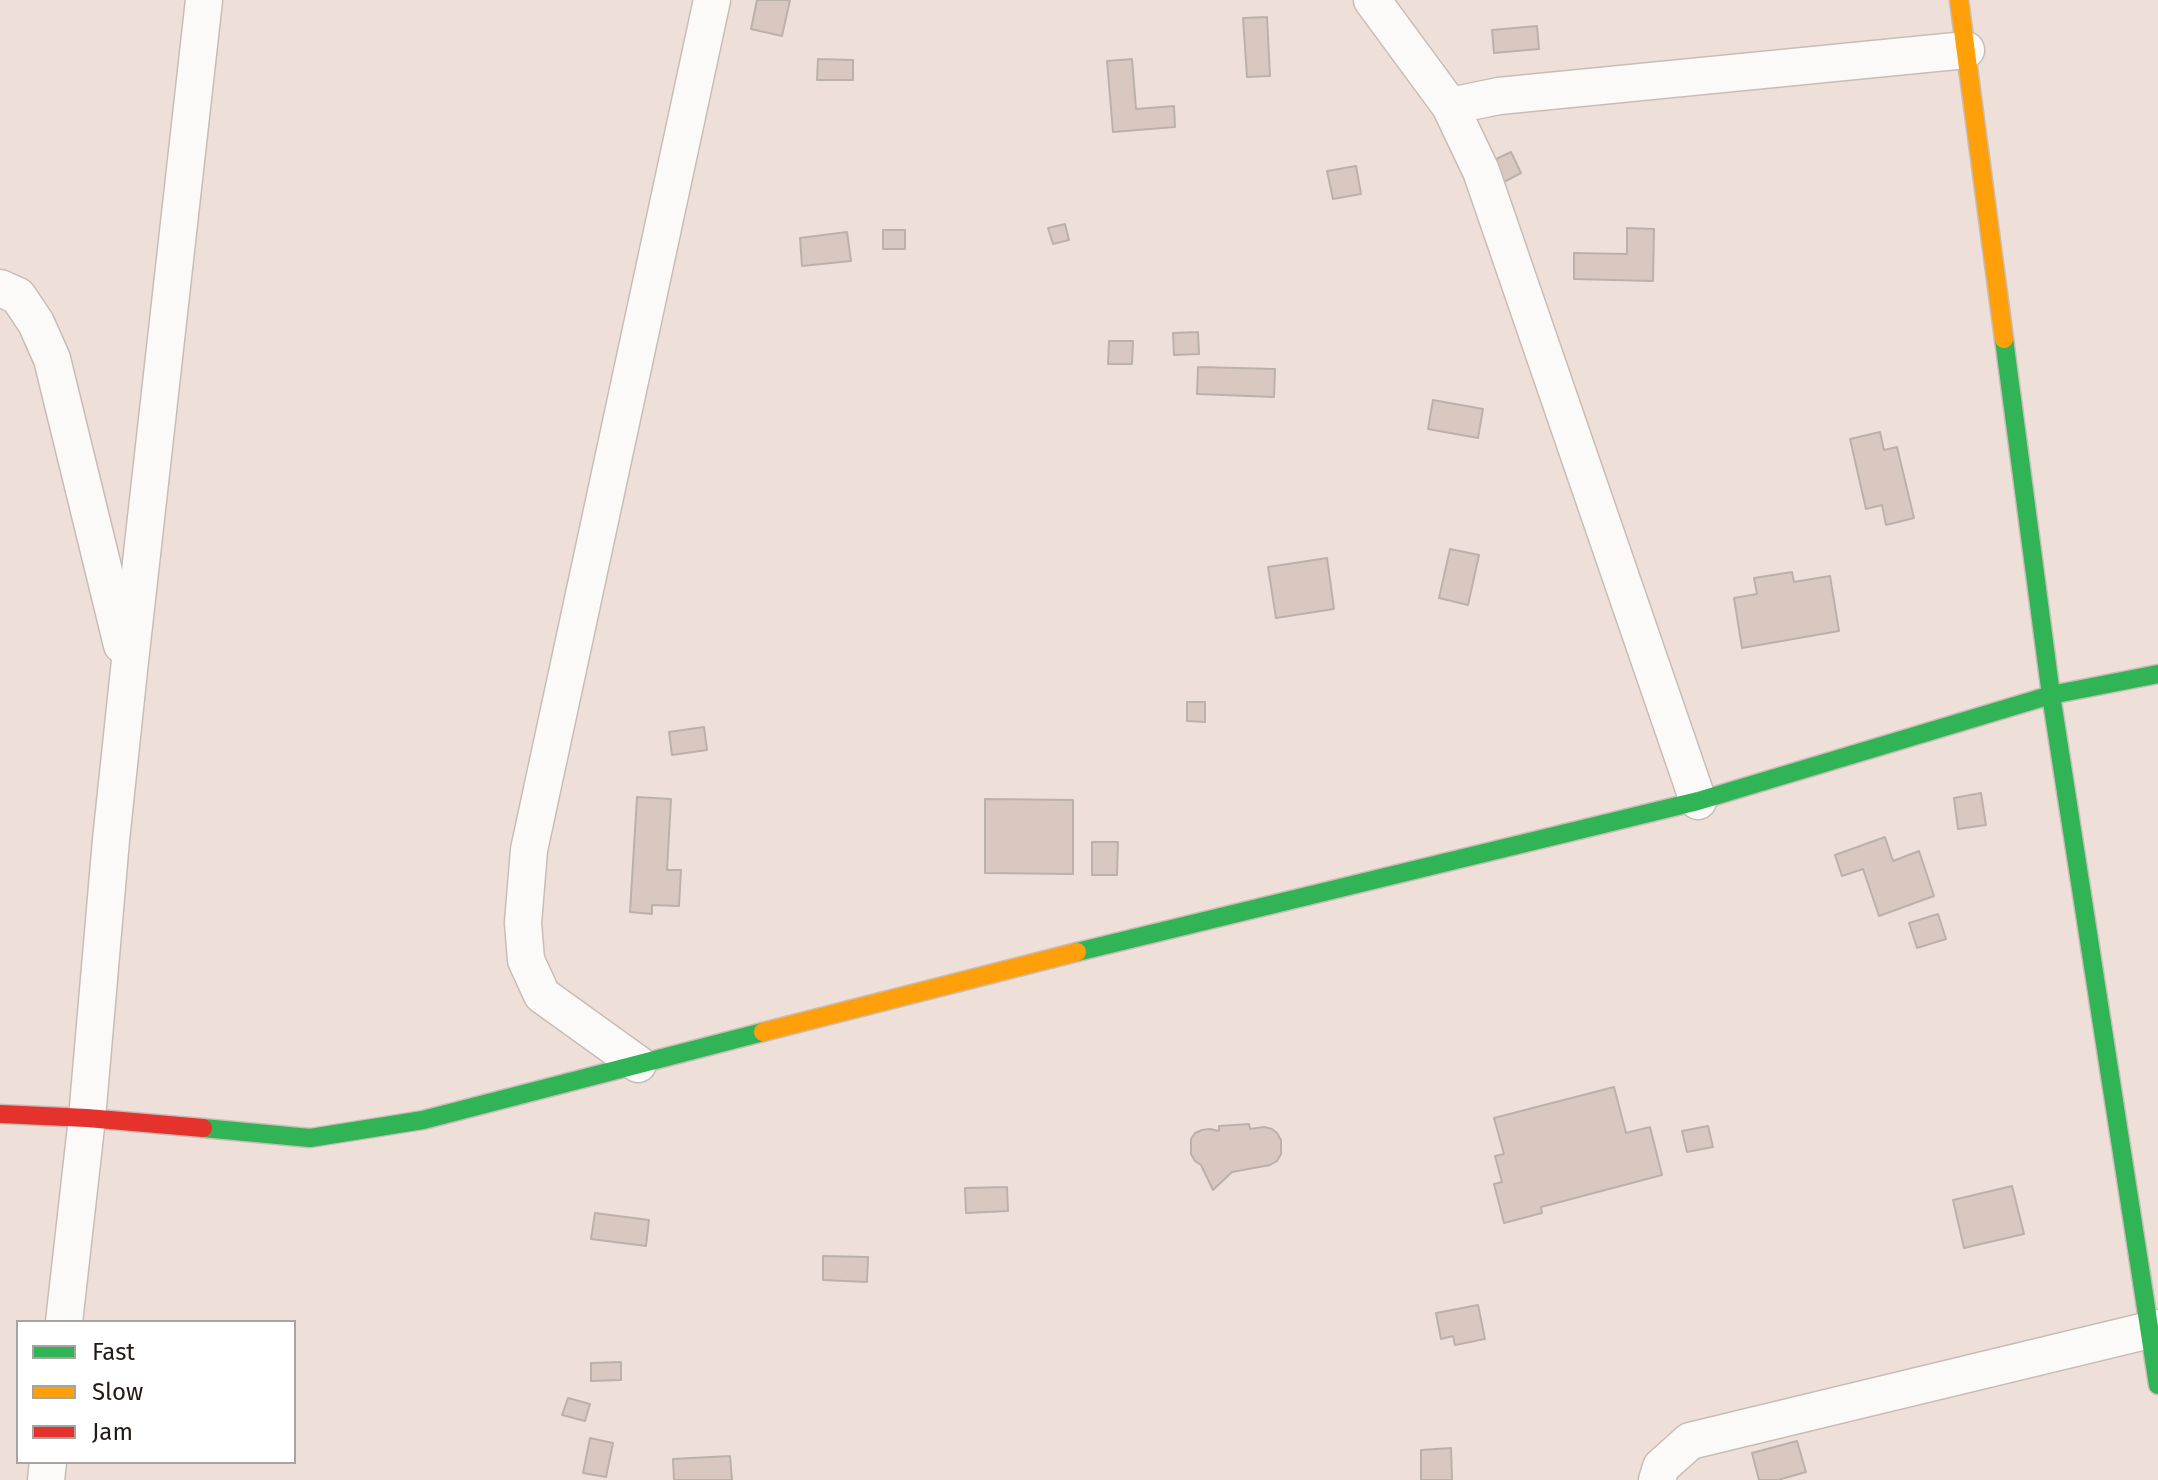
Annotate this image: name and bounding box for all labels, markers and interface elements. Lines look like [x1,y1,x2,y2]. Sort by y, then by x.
legend [16,1320,296,1464]
text: Fast [92,1338,135,1366]
text: Slow [92,1378,143,1406]
text: Jam [92,1418,133,1446]

